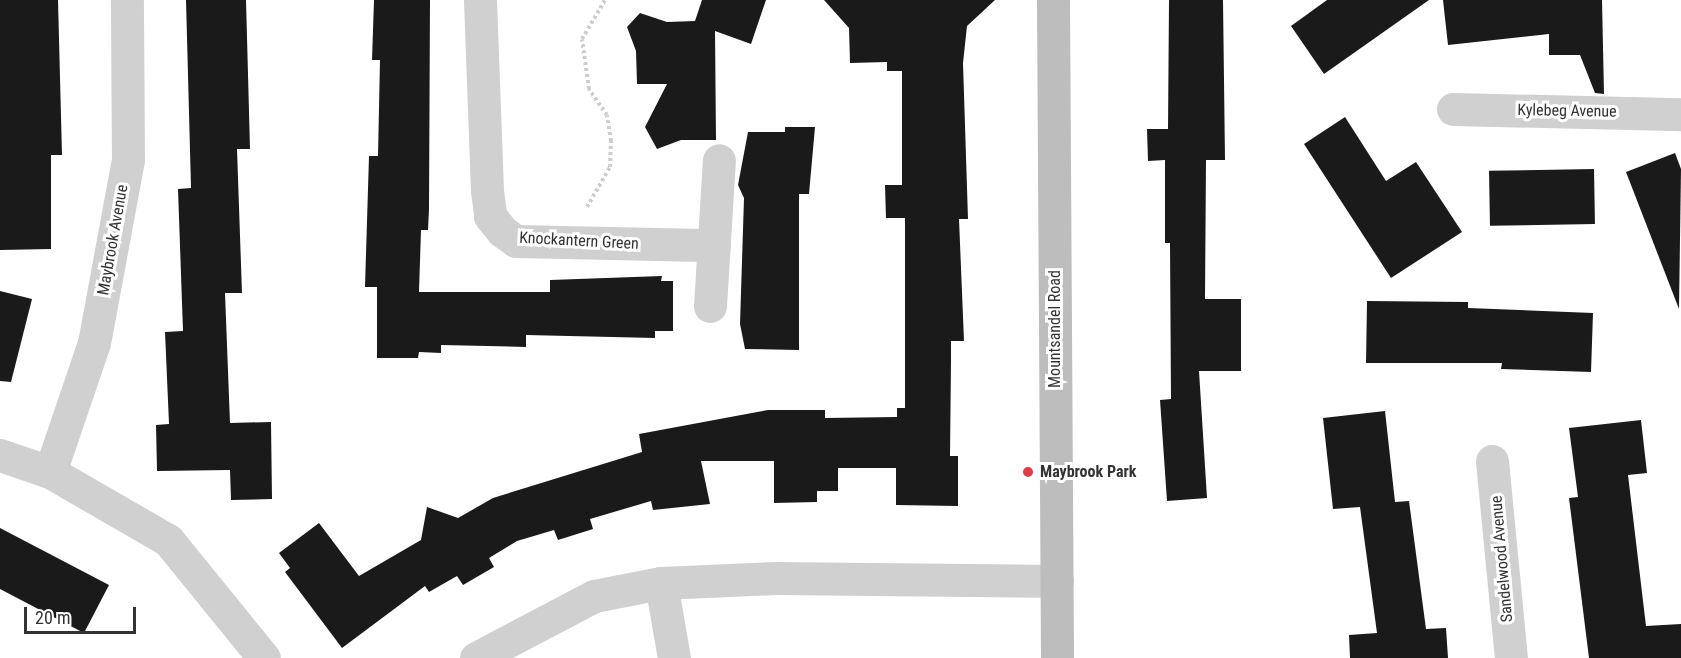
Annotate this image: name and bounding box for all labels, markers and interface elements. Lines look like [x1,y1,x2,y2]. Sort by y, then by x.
street label: Kylebeg Avenue [1517,101,1617,121]
street label: Maybrook Avenue [94,183,132,297]
street label: Knockantern Green [519,228,639,254]
street label: Mountsandel Road [1045,270,1065,388]
place label: Maybrook Park [1040,462,1136,482]
marker: Maybrook Park [1021,465,1035,479]
street label: Sandelwood Avenue [1487,495,1517,623]
scale bar [27,595,140,633]
text: 20 m [35,607,70,628]

